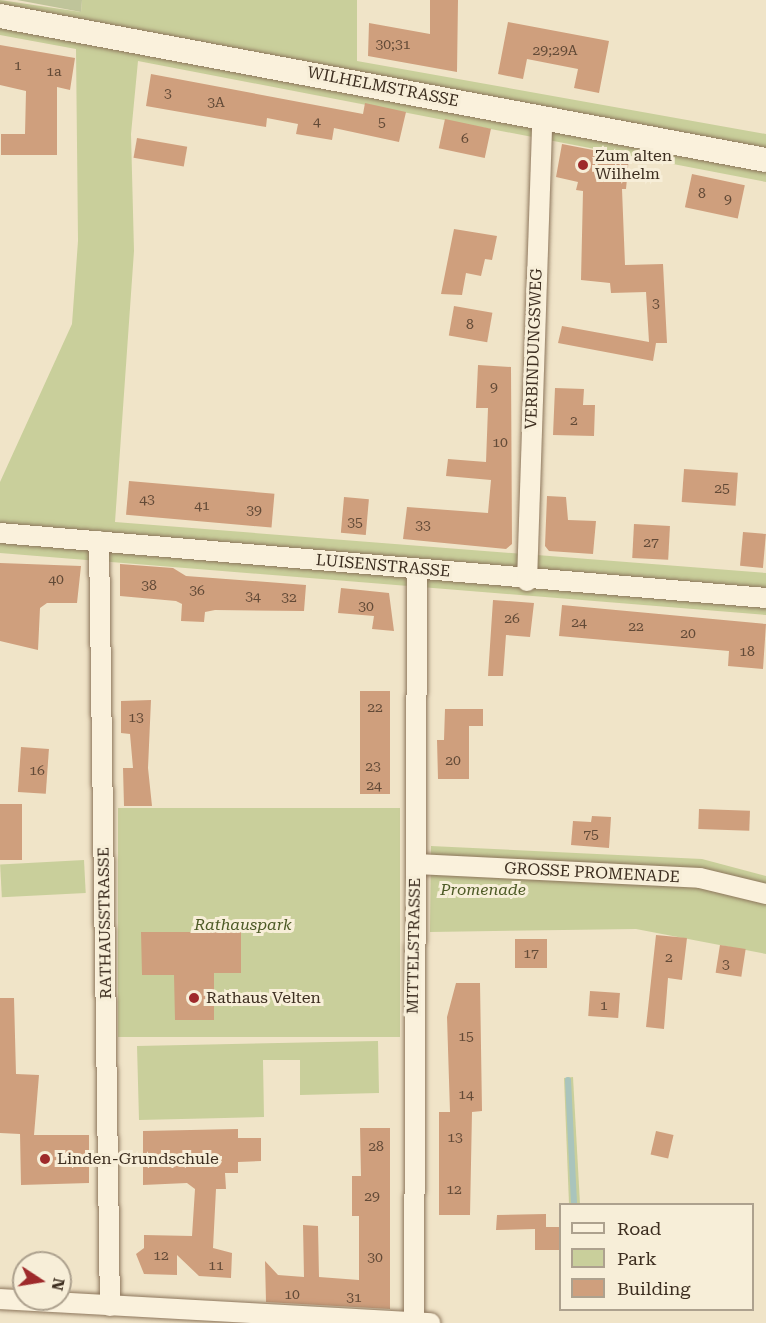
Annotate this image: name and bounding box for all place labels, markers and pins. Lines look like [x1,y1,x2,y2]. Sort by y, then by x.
place label: Zum alten Wilhelm [595,146,672,184]
marker: Zum alten Wilhelm [576,158,590,172]
place label: Rathaus Velten [206,988,321,1008]
marker: Rathaus Velten [187,991,201,1005]
place label: Linden-Grundschule [57,1149,219,1169]
marker: Linden-Grundschule [38,1152,52,1166]

